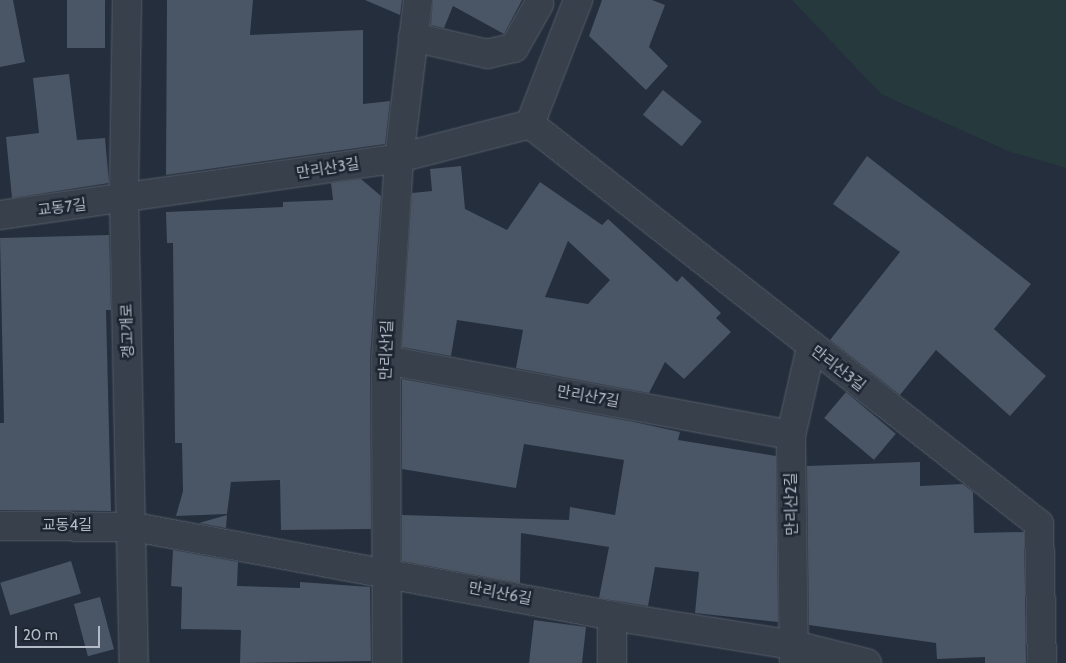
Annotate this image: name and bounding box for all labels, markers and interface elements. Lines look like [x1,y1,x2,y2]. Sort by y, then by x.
street label: 만리산3길 [295,155,361,183]
street label: 교동7길 [37,196,87,220]
street label: 갱고개로 [118,303,138,359]
street label: 만리산1길 [377,320,397,380]
street label: 만리산3길 [808,342,868,396]
street label: 만리산7길 [556,383,620,411]
street label: 만리산2길 [782,472,802,536]
street label: 교동4길 [42,517,92,535]
street label: 만리산6길 [467,579,533,609]
scale bar [18,616,102,648]
text: 20 m [23,626,58,644]

